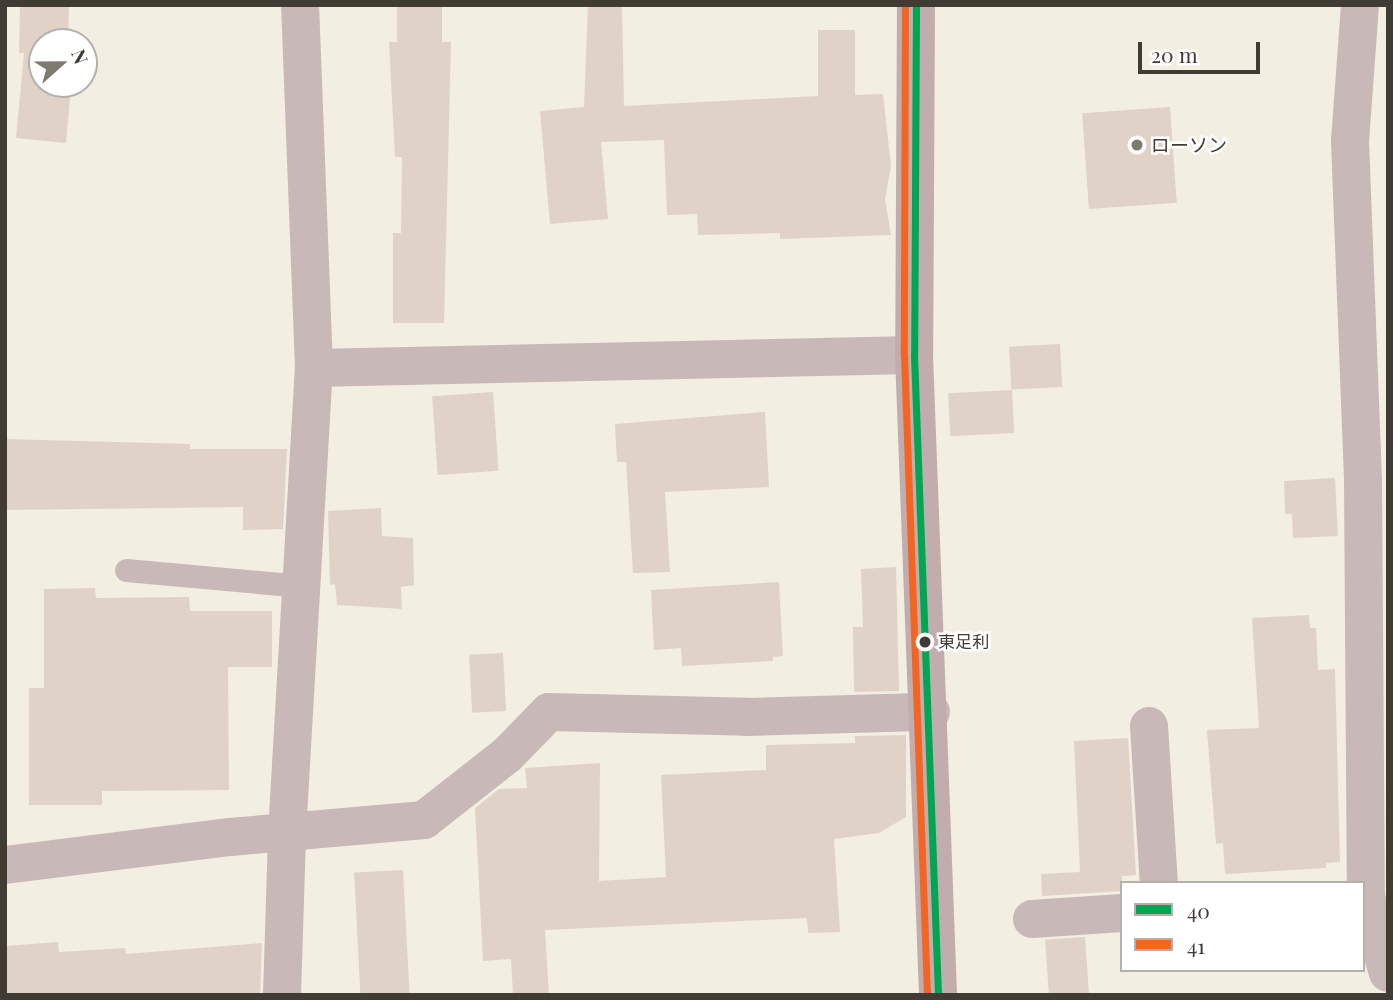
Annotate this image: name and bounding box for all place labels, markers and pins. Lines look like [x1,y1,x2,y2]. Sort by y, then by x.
place label: ローソン [1151,134,1227,156]
marker: ローソン [1129,137,1145,153]
place label: 東足利 [938,632,989,652]
marker: 東足利 [918,635,932,649]

